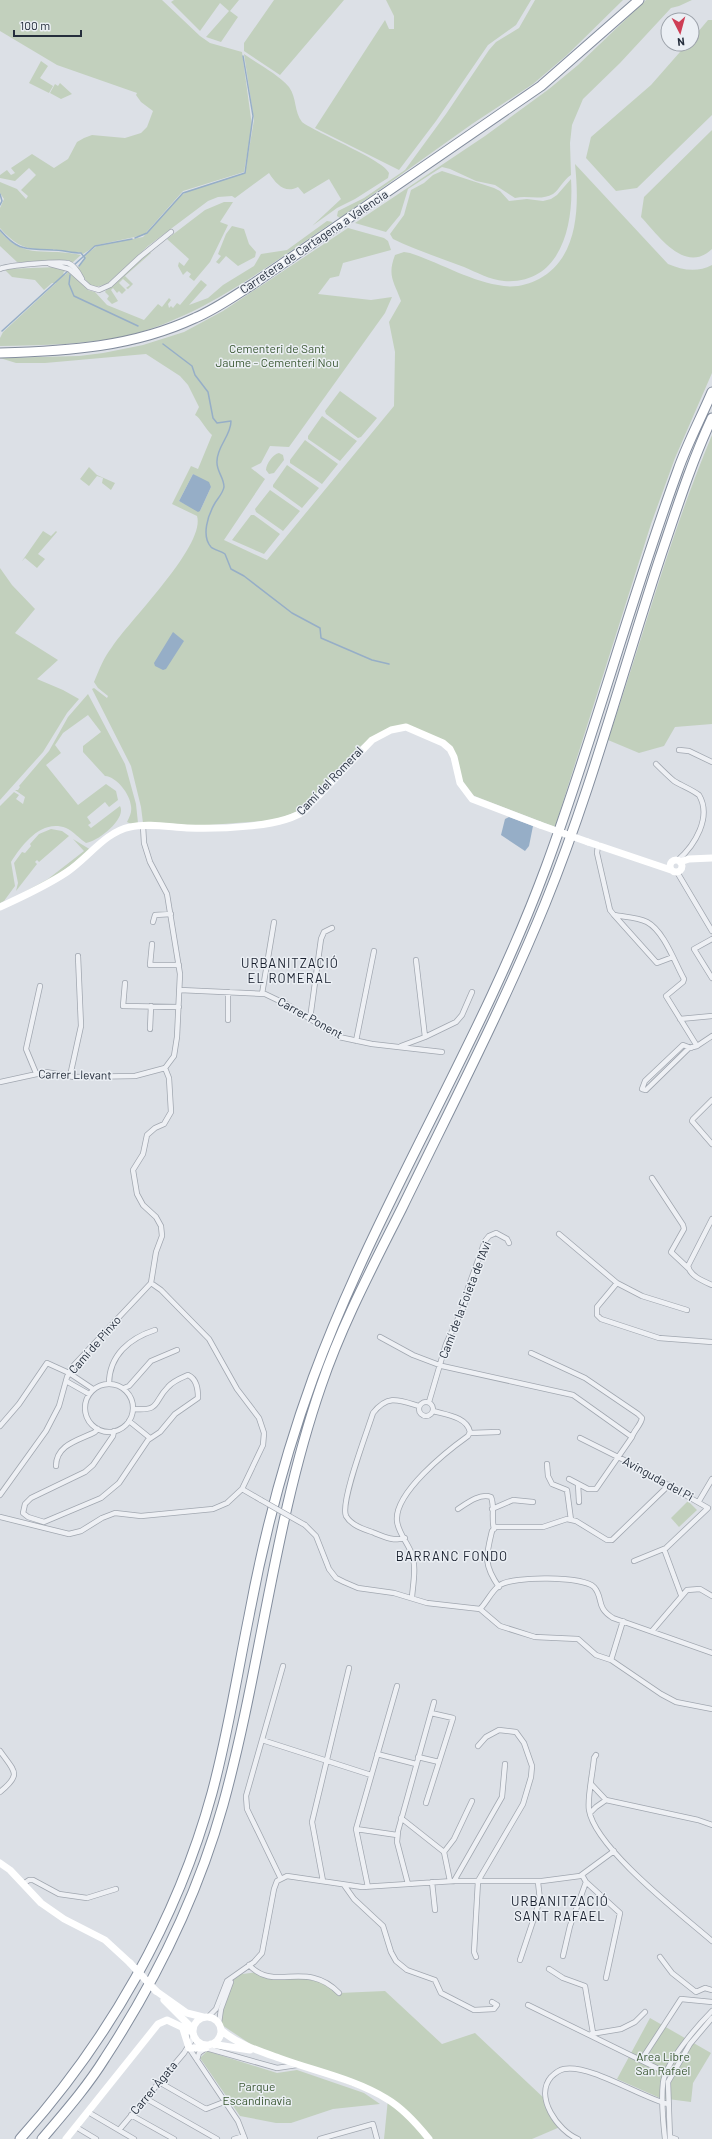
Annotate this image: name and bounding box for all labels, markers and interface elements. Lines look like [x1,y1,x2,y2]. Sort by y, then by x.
scale bar [14,12,81,38]
north arrow [660,12,700,52]
text: 100 m [20,18,50,32]
text: N [677,36,685,49]
street label: Carretera de Cartagena a Valencia [237,186,390,296]
park label: Cementeri de Sant Jaume - Cementeri Nou [215,341,339,369]
street label: Camí del Romeral [293,743,365,817]
district label: URBANITZACIÓ EL ROMERAL [241,955,339,986]
street label: Carrer Ponent [276,993,345,1041]
street label: Carrer Llevant [38,1066,112,1082]
street label: Camí de la Foieta de l'Avi [435,1239,493,1360]
street label: Camí de Pinxo [65,1313,123,1376]
street label: Avinguda del Pi [621,1453,696,1503]
district label: BARRANC FONDO [396,1548,508,1564]
district label: URBANITZACIÓ SANT RAFAEL [511,1893,609,1924]
park label: Area Libre San Rafael [636,2049,690,2077]
street label: Carrer Àgata [127,2058,180,2117]
park label: Parque Escandinavia [223,2079,291,2107]

